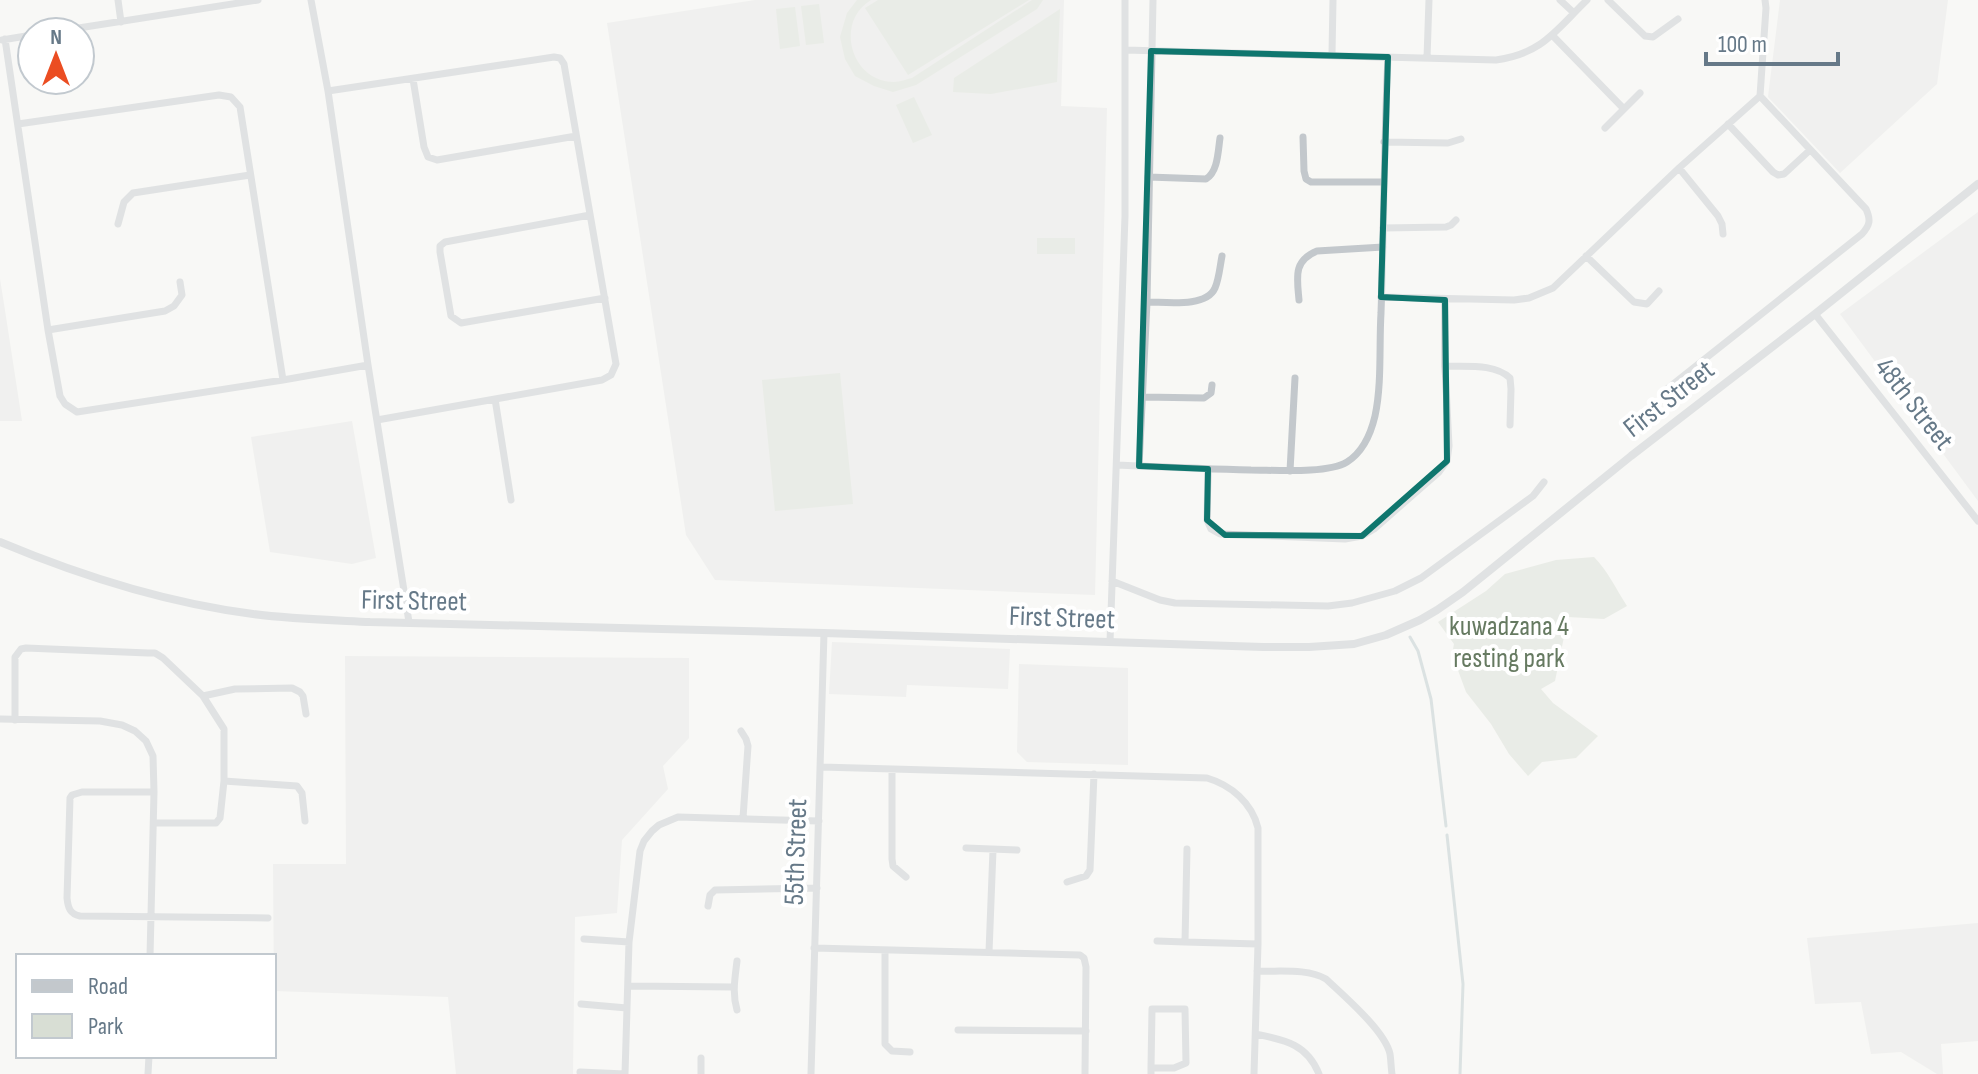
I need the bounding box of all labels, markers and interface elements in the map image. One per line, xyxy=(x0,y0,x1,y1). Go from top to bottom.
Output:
north arrow xyxy=(16,16,96,96)
scale bar xyxy=(1706,16,1838,66)
text: N xyxy=(50,24,62,51)
text: 100 m xyxy=(1718,30,1767,59)
street label: 48th Street xyxy=(1868,351,1960,457)
street label: First Street xyxy=(1617,353,1721,445)
street label: First Street xyxy=(361,584,467,618)
street label: First Street xyxy=(1008,600,1116,636)
park label: kuwadzana 4 resting park xyxy=(1449,610,1569,675)
street label: 55th Street xyxy=(778,798,814,906)
legend xyxy=(16,954,276,1058)
text: Road xyxy=(88,972,128,1001)
text: Park xyxy=(88,1012,123,1041)

